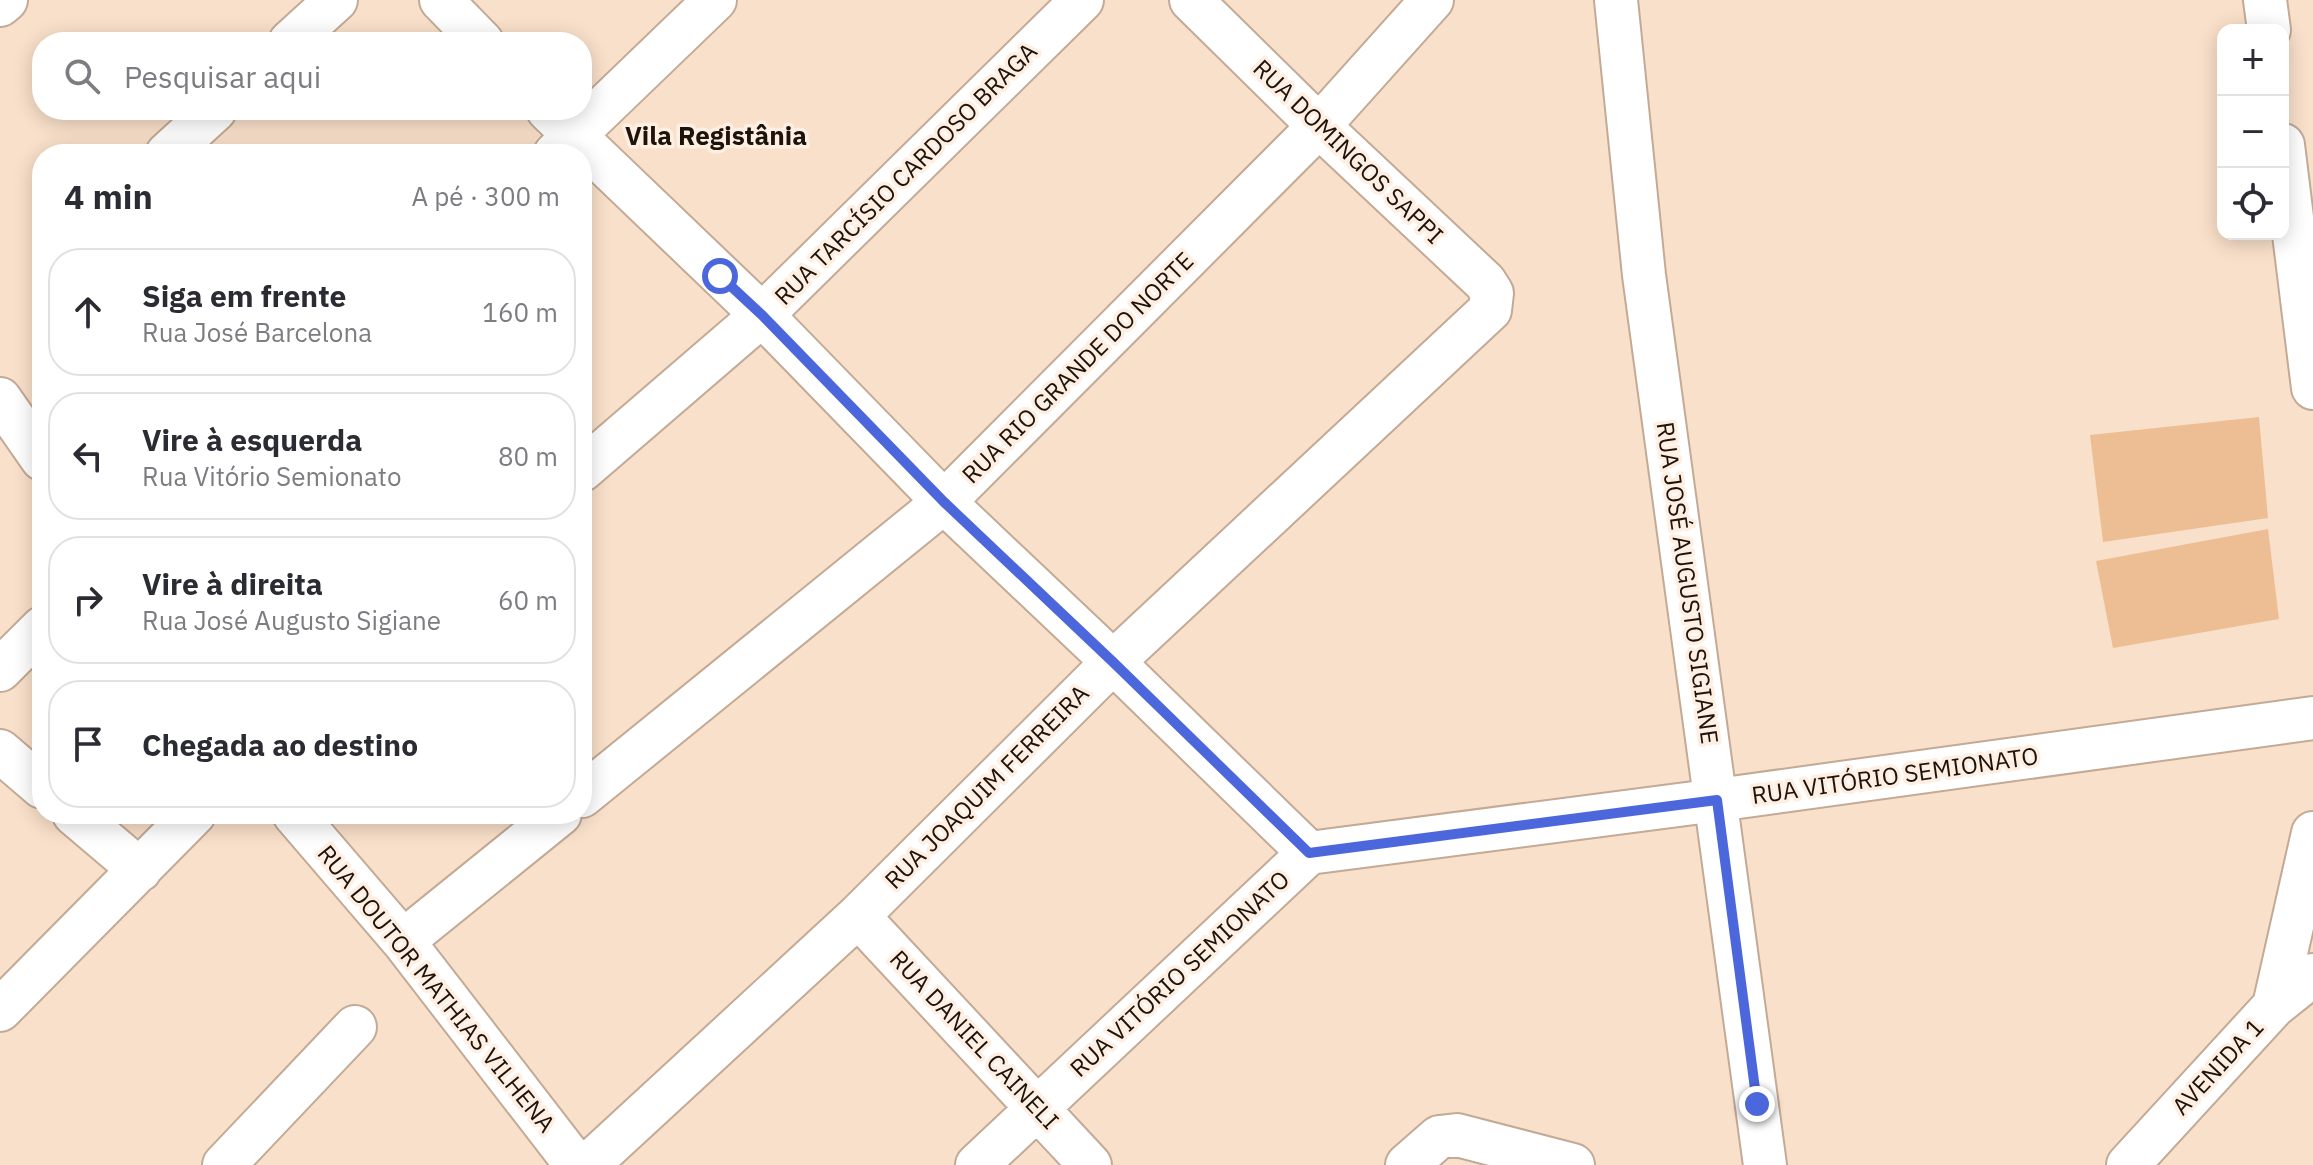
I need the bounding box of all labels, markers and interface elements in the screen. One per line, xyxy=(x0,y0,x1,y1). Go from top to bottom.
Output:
map controls xyxy=(2217,24,2289,240)
button: + xyxy=(2217,24,2289,96)
search box xyxy=(32,32,592,120)
street label: RUA TARCÍSIO CARDOSO BRAGA xyxy=(767,35,1044,312)
street label: RUA DOMINGOS SAPPI xyxy=(1247,52,1451,251)
icon: search xyxy=(60,54,104,98)
text: Pesquisar aqui xyxy=(124,57,321,96)
button: − xyxy=(2217,96,2289,168)
district label: Vila Registânia xyxy=(625,118,807,152)
button: locate xyxy=(2217,168,2289,240)
text: 4 min xyxy=(64,174,153,218)
text: A pé · 300 m xyxy=(411,179,560,213)
street label: RUA RIO GRANDE DO NORTE xyxy=(955,245,1200,490)
route start xyxy=(702,258,738,294)
text: Siga em frente xyxy=(142,276,346,315)
icon: ahead xyxy=(66,290,110,334)
text: 160 m xyxy=(482,295,558,329)
text: Rua José Barcelona xyxy=(142,315,372,349)
text: Vire à esquerda xyxy=(142,420,362,459)
street label: RUA JOSÉ AUGUSTO SIGIANE xyxy=(1650,420,1726,746)
icon: left xyxy=(66,434,110,478)
text: 80 m xyxy=(498,439,558,473)
text: Rua Vitório Semionato xyxy=(142,459,401,493)
text: Vire à direita xyxy=(142,564,323,603)
icon: right xyxy=(66,578,110,622)
text: 60 m xyxy=(498,583,558,617)
text: Rua José Augusto Sigiane xyxy=(142,603,441,637)
street label: RUA JOAQUIM FERREIRA xyxy=(877,677,1095,895)
icon: arrive xyxy=(66,722,110,766)
text: Chegada ao destino xyxy=(142,725,418,764)
street label: RUA VITÓRIO SEMIONATO xyxy=(1750,739,2040,811)
street label: RUA DOUTOR MATHIAS VILHENA xyxy=(311,838,563,1139)
street label: RUA VITÓRIO SEMIONATO xyxy=(1063,863,1296,1084)
street label: RUA DANIEL CAINELI xyxy=(883,943,1066,1136)
street label: AVENIDA 1 xyxy=(2164,1011,2270,1121)
route end xyxy=(1739,1086,1775,1122)

